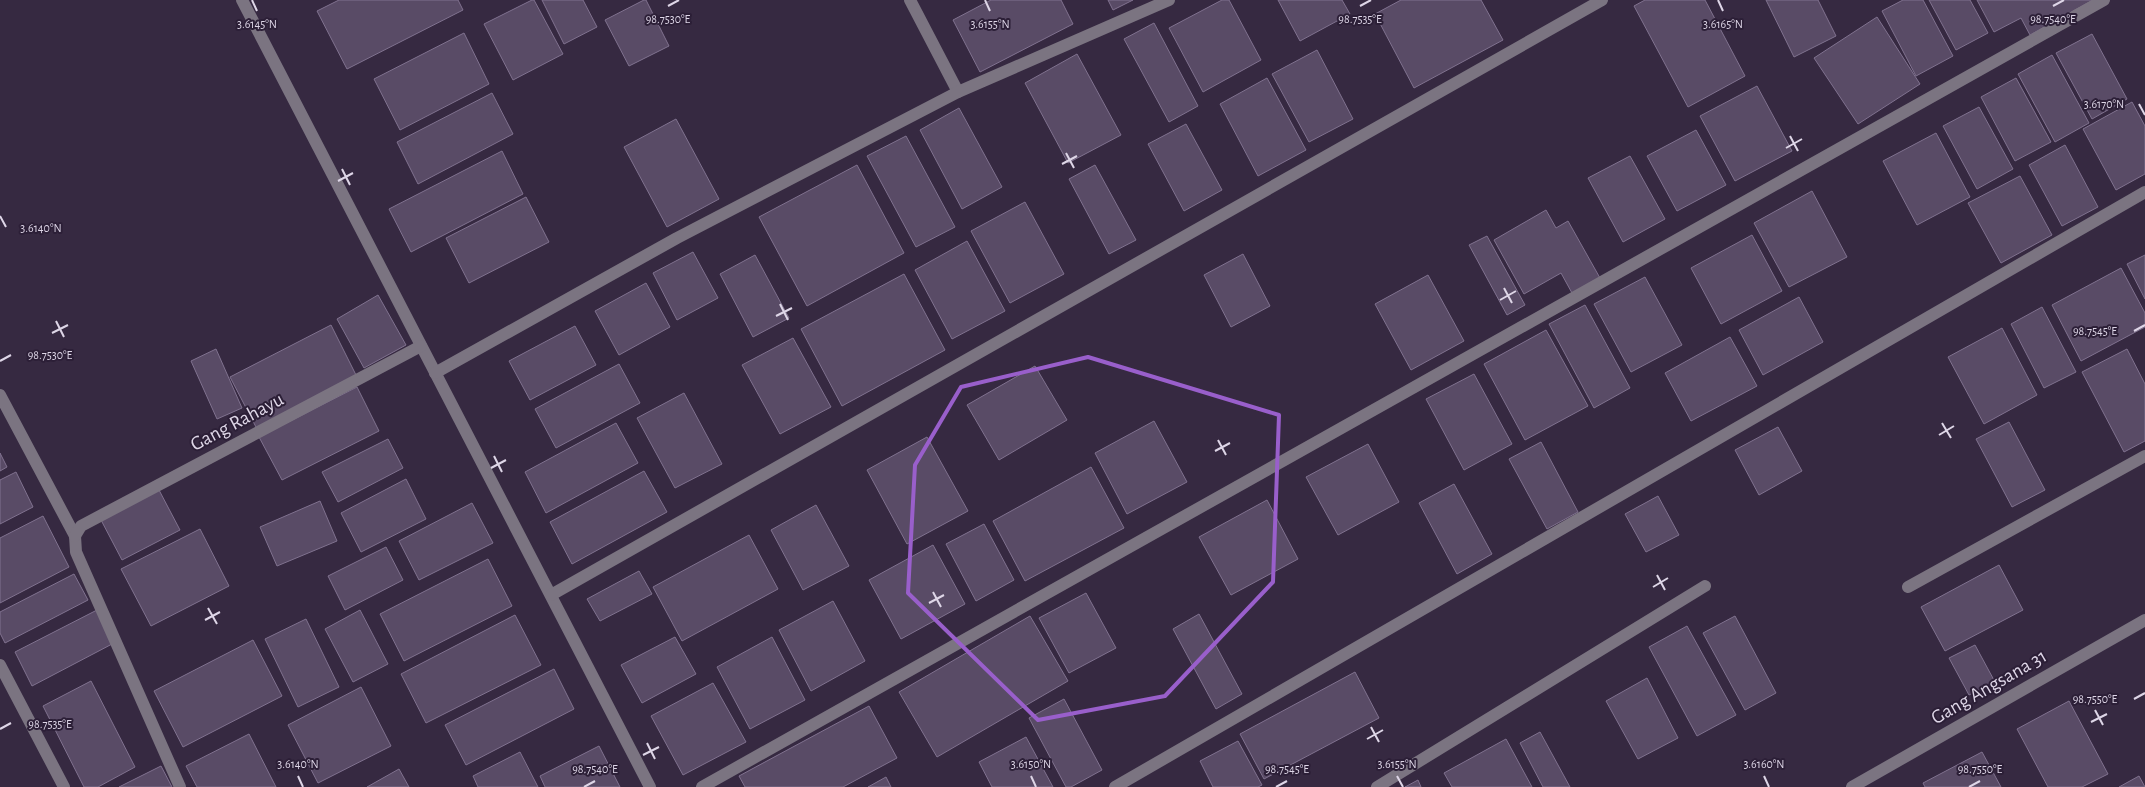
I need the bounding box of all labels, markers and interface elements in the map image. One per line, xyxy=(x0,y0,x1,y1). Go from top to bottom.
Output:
text: 98.7530°E xyxy=(646,13,691,25)
text: 98.7535°E xyxy=(1338,13,1382,25)
text: 98.7540°E xyxy=(2030,13,2076,25)
text: 3.6145°N xyxy=(237,18,277,30)
text: 3.6155°N xyxy=(970,18,1010,30)
text: 3.6165°N xyxy=(1703,18,1743,30)
text: 3.6170°N xyxy=(2084,98,2124,110)
text: 3.6140°N xyxy=(20,222,62,234)
text: 98.7545°E xyxy=(2073,325,2117,337)
text: 98.7530°E xyxy=(28,349,73,361)
street label: Gang Rahayu xyxy=(187,389,287,455)
street label: Gang Angsana 31 xyxy=(1928,646,2050,728)
text: 98.7550°E xyxy=(2073,693,2118,705)
text: 98.7535°E xyxy=(28,718,72,730)
text: 3.6140°N xyxy=(277,758,319,770)
text: 3.6150°N xyxy=(1011,758,1051,770)
text: 3.6155°N xyxy=(1377,758,1417,770)
text: 3.6160°N xyxy=(1743,758,1785,770)
text: 98.7540°E xyxy=(572,763,618,775)
text: 98.7545°E xyxy=(1265,763,1309,775)
text: 98.7550°E xyxy=(1958,763,2003,775)

